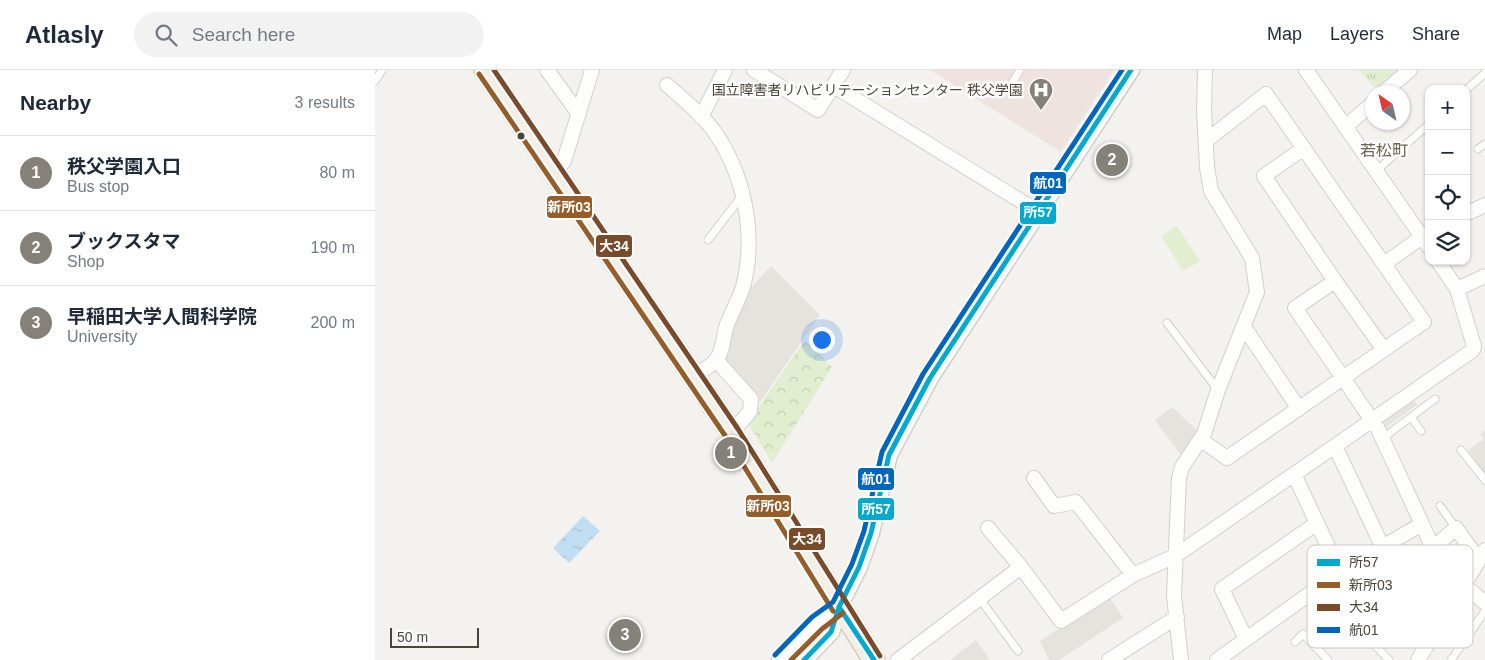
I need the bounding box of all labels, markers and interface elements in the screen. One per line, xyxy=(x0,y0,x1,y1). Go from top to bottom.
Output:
search box xyxy=(134,12,484,57)
text: Atlasly xyxy=(25,21,104,48)
icon: search xyxy=(152,21,180,49)
text: Search here xyxy=(192,24,295,45)
text: Map xyxy=(1267,24,1302,44)
text: Layers xyxy=(1330,24,1384,44)
text: Share xyxy=(1412,24,1460,44)
hospital icon: 国立障害者リハビリテーションセンター 秩父学園 xyxy=(1028,77,1054,111)
place label: 国立障害者リハビリテーションセンター 秩父学園 xyxy=(711,82,1023,98)
north arrow xyxy=(1365,85,1410,130)
map controls xyxy=(1425,85,1470,265)
button: + xyxy=(1425,85,1470,130)
text: Nearby xyxy=(20,91,91,114)
text: 3 results xyxy=(295,94,355,111)
button: − xyxy=(1425,130,1470,175)
unlabelled marker xyxy=(516,131,526,141)
pin: 2 xyxy=(1096,141,1128,179)
district label: 若松町 xyxy=(1360,142,1408,159)
text: 秩父学園入口 xyxy=(67,156,181,177)
text: 1 xyxy=(32,164,40,181)
text: 80 m xyxy=(319,164,355,181)
line badge: 航01 xyxy=(1029,171,1067,195)
text: 航01 xyxy=(1033,175,1063,191)
button: locate xyxy=(1425,175,1470,220)
text: Bus stop xyxy=(67,178,129,195)
line badge: 新所03 xyxy=(546,195,593,219)
text: 新所03 xyxy=(547,199,591,215)
line badge: 所57 xyxy=(1019,201,1057,225)
text: 所57 xyxy=(1023,204,1053,220)
button: layers xyxy=(1425,220,1470,265)
text: ブックスタマ xyxy=(67,231,180,252)
line badge: 大34 xyxy=(595,234,633,258)
text: 大34 xyxy=(599,238,629,254)
text: 2 xyxy=(32,239,40,256)
text: 190 m xyxy=(311,239,355,256)
text: Shop xyxy=(67,253,104,270)
text: 早稲田大学人間科学院 xyxy=(67,306,257,327)
text: 3 xyxy=(32,314,40,331)
text: 200 m xyxy=(311,314,355,331)
your location xyxy=(809,327,835,353)
text: University xyxy=(67,328,137,345)
pin: 1 xyxy=(715,434,747,472)
line badge: 航01 xyxy=(857,467,895,491)
text: 航01 xyxy=(861,471,891,487)
line badge: 新所03 xyxy=(745,494,792,518)
line badge: 所57 xyxy=(857,497,895,521)
text: 新所03 xyxy=(746,498,790,514)
text: 所57 xyxy=(861,501,891,517)
line badge: 大34 xyxy=(788,527,826,551)
text: 大34 xyxy=(792,531,822,547)
legend xyxy=(1307,545,1473,648)
text: 所57 xyxy=(1349,554,1379,570)
text: 新所03 xyxy=(1349,577,1393,593)
text: 大34 xyxy=(1349,599,1379,615)
pin: 3 xyxy=(609,616,641,654)
text: 航01 xyxy=(1349,622,1379,638)
scale bar xyxy=(390,625,479,648)
text: 50 m xyxy=(397,629,428,645)

